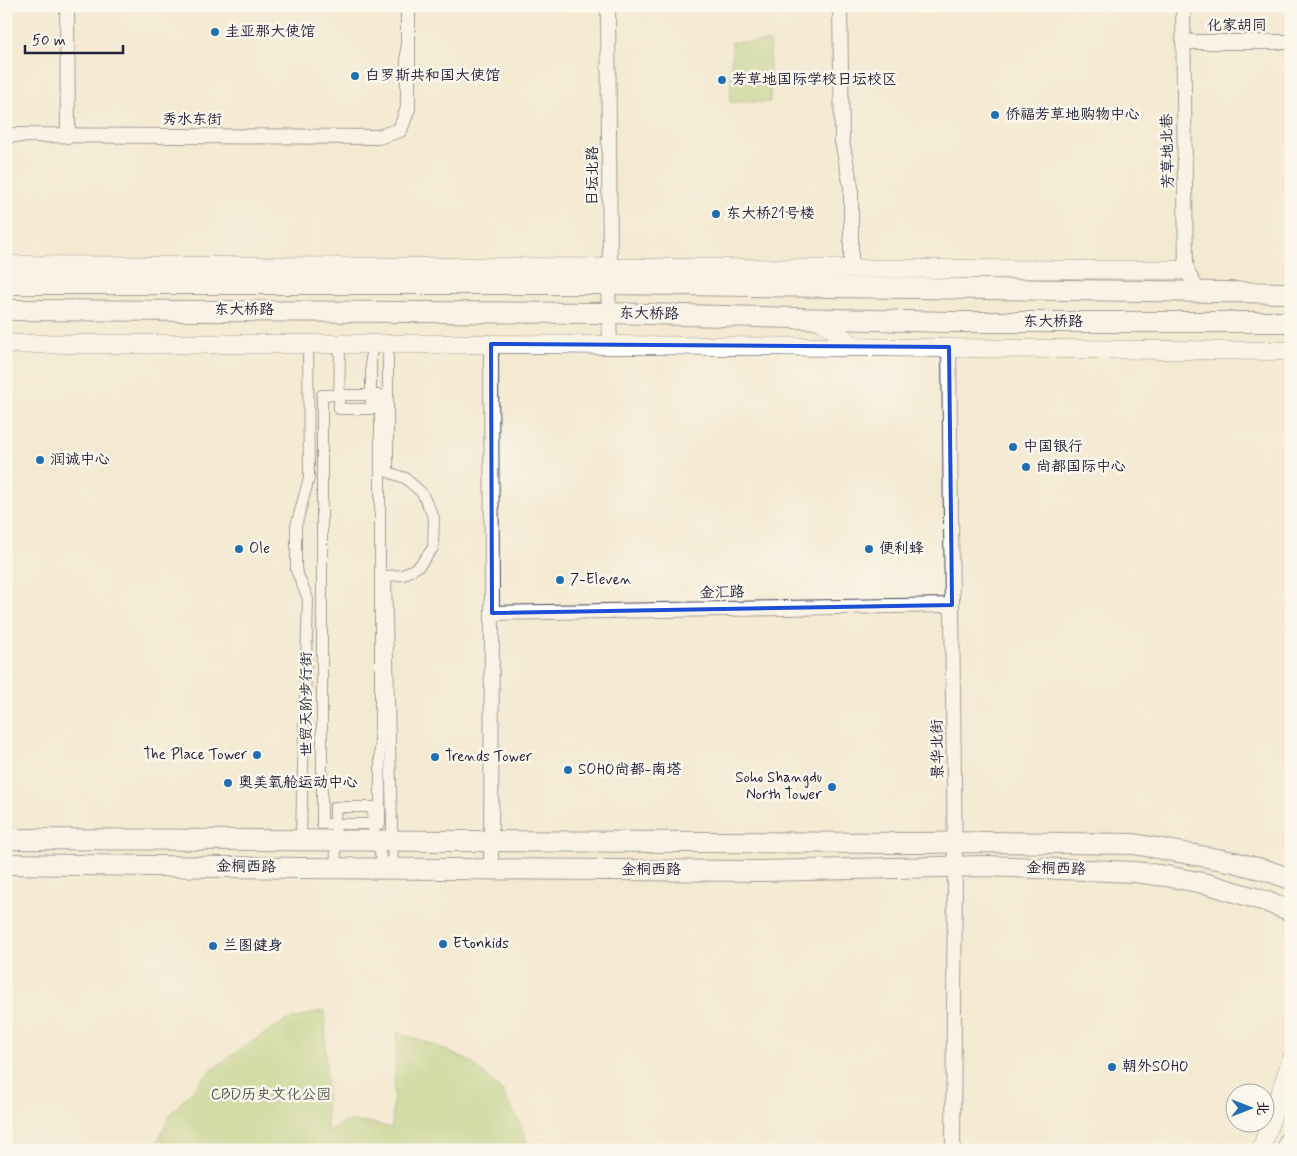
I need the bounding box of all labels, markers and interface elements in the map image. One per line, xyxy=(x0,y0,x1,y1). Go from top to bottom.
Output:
street label: 化家胡同 xyxy=(1207,16,1267,36)
scale bar xyxy=(25,22,122,54)
place label: 圭亚那大使馆 xyxy=(225,22,315,42)
marker: 圭亚那大使馆 xyxy=(209,26,221,38)
text: 50 m xyxy=(32,31,66,51)
place label: 白罗斯共和国大使馆 xyxy=(365,66,500,86)
marker: 白罗斯共和国大使馆 xyxy=(349,70,361,82)
place label: 芳草地国际学校日坛校区 xyxy=(732,70,897,90)
marker: 芳草地国际学校日坛校区 xyxy=(716,74,728,86)
place label: 侨福芳草地购物中心 xyxy=(1005,105,1140,125)
marker: 侨福芳草地购物中心 xyxy=(989,109,1001,121)
street label: 秀水东街 xyxy=(162,110,222,130)
street label: 芳草地北巷 xyxy=(1157,113,1179,189)
street label: 日坛北路 xyxy=(583,146,603,206)
place label: 东大桥21号楼 xyxy=(726,204,815,224)
marker: 东大桥21号楼 xyxy=(710,208,722,220)
street label: 东大桥路 xyxy=(214,300,274,320)
street label: 东大桥路 xyxy=(619,303,679,325)
street label: 东大桥路 xyxy=(1023,312,1083,332)
place label: 中国银行 xyxy=(1023,437,1083,457)
marker: 中国银行 xyxy=(1007,441,1019,453)
place label: 润诚中心 xyxy=(50,450,110,470)
marker: 润诚中心 xyxy=(34,454,46,466)
place label: 尚都国际中心 xyxy=(1036,457,1126,477)
marker: 尚都国际中心 xyxy=(1020,461,1032,473)
place label: Ole xyxy=(249,539,270,559)
place label: 便利蜂 xyxy=(879,539,924,559)
marker: Ole xyxy=(233,543,245,555)
marker: 便利蜂 xyxy=(863,543,875,555)
place label: 7-Eleven xyxy=(570,570,632,590)
marker: 7-Eleven xyxy=(554,574,566,586)
street label: 金汇路 xyxy=(699,583,745,603)
street label: 世贸天阶步行街 xyxy=(297,651,317,757)
street label: 景华北街 xyxy=(927,719,949,779)
place label: The Place Tower xyxy=(143,745,248,765)
place label: Trends Tower xyxy=(445,747,533,767)
marker: The Place Tower xyxy=(251,749,263,761)
marker: Trends Tower xyxy=(429,751,441,763)
place label: SOHO尚都-南塔 xyxy=(578,760,681,780)
marker: SOHO尚都-南塔 xyxy=(562,764,574,776)
place label: Soho Shangdu North Tower xyxy=(735,768,822,805)
place label: 奥美氧舱运动中心 xyxy=(238,773,358,793)
marker: 奥美氧舱运动中心 xyxy=(222,777,234,789)
marker: Soho Shangdu North Tower xyxy=(826,781,838,793)
street label: 金桐西路 xyxy=(216,856,276,878)
street label: 金桐西路 xyxy=(1026,858,1086,880)
street label: 金桐西路 xyxy=(621,860,681,880)
place label: Etonkids xyxy=(453,934,509,954)
place label: 兰图健身 xyxy=(223,936,283,956)
marker: Etonkids xyxy=(437,938,449,950)
marker: 兰图健身 xyxy=(207,940,219,952)
place label: 朝外SOHO xyxy=(1122,1057,1189,1077)
marker: 朝外SOHO xyxy=(1106,1061,1118,1073)
north arrow xyxy=(1224,1084,1274,1134)
park label: CBD历史文化公园 xyxy=(211,1085,331,1105)
text: 北 xyxy=(1253,1101,1271,1115)

